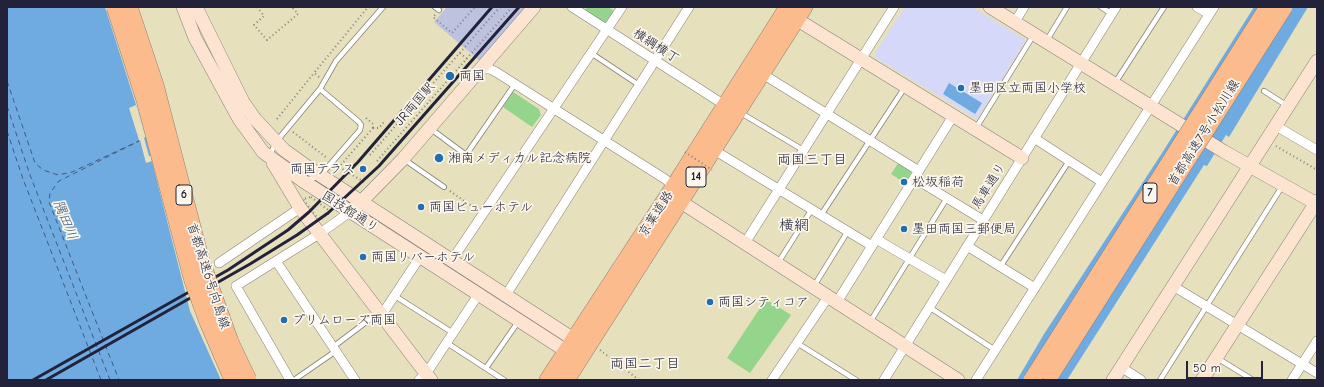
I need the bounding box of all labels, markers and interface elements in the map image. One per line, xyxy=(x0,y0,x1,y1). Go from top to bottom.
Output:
street label: 横綱横丁 xyxy=(630,25,682,67)
place label: 両国 xyxy=(459,68,485,84)
marker: 両国 xyxy=(444,70,456,82)
street label: 首都高速7号小松川線 xyxy=(1165,77,1243,189)
street label: JR両国駅 xyxy=(392,79,438,129)
place label: 墨田区立両国小学校 xyxy=(969,80,1086,96)
marker: 墨田区立両国小学校 xyxy=(956,83,966,93)
place label: 湘南メディカル記念病院 xyxy=(448,150,591,166)
marker: 湘南メディカル記念病院 xyxy=(433,152,445,164)
district label: 両国三丁目 xyxy=(777,152,847,168)
street label: 馬車通り xyxy=(969,160,1009,212)
place label: 両国テラス xyxy=(290,161,355,177)
marker: 両国テラス xyxy=(358,164,368,174)
road number: 14 xyxy=(686,167,706,187)
place label: 松坂稲荷 xyxy=(912,174,964,190)
marker: 松坂稲荷 xyxy=(899,177,909,187)
road number: 7 xyxy=(1143,183,1157,203)
road number: 6 xyxy=(176,185,192,205)
street label: 国技館通り xyxy=(318,188,382,236)
street label: 京葉道路 xyxy=(635,188,677,240)
water label: 隅田川 xyxy=(49,197,81,243)
place label: 両国ビューホテル xyxy=(429,199,533,215)
marker: 両国ビューホテル xyxy=(416,202,426,212)
district label: 横網 xyxy=(779,217,809,235)
street label: 首都高速6号向島線 xyxy=(183,221,233,331)
place label: 墨田両国三郵便局 xyxy=(912,221,1016,237)
marker: 墨田両国三郵便局 xyxy=(899,224,909,234)
place label: 両国リバーホテル xyxy=(371,249,475,265)
marker: 両国リバーホテル xyxy=(358,252,368,262)
place label: 両国シティコア xyxy=(718,294,809,310)
marker: 両国シティコア xyxy=(705,297,715,307)
place label: プリムローズ両国 xyxy=(292,312,396,328)
marker: プリムローズ両国 xyxy=(279,315,289,325)
scale bar xyxy=(1188,353,1265,379)
district label: 両国二丁目 xyxy=(610,356,680,372)
text: 50 m xyxy=(1193,361,1221,375)

